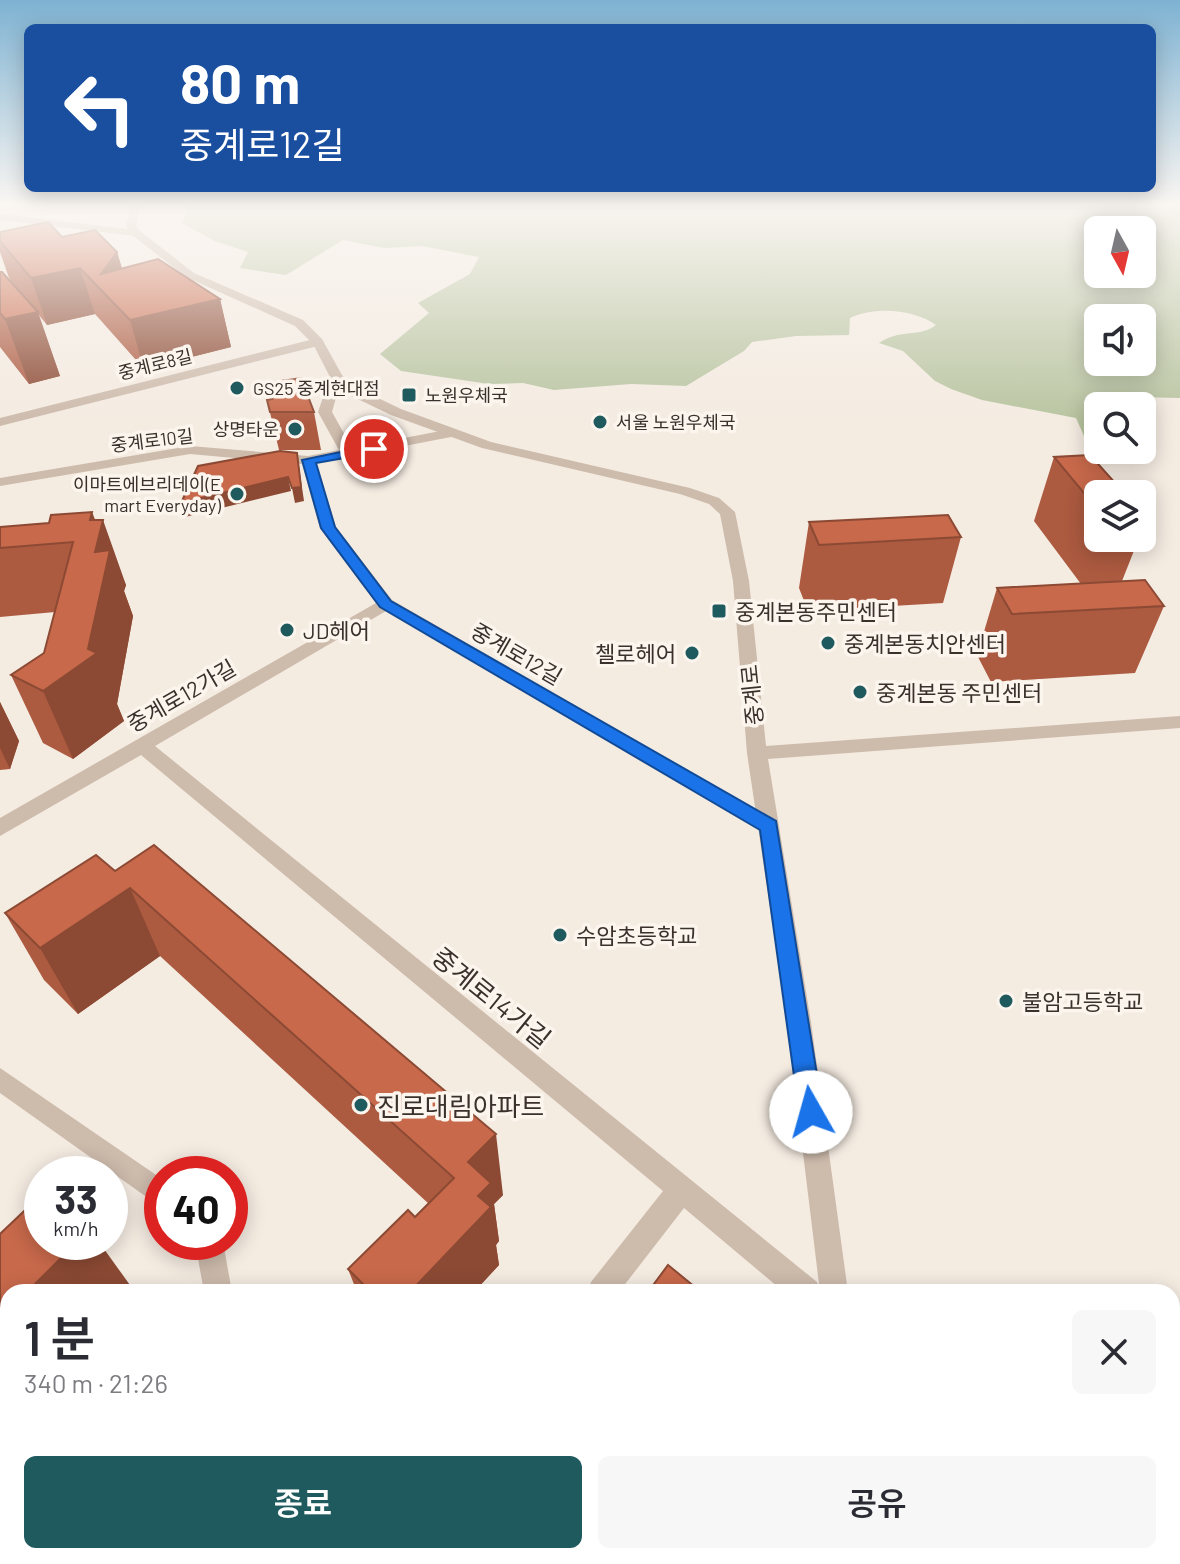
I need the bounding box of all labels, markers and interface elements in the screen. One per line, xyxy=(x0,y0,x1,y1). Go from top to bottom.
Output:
text: 80 m xyxy=(180,48,300,115)
icon: left xyxy=(48,56,152,160)
text: 중계로12길 xyxy=(180,122,344,165)
north arrow xyxy=(1084,216,1156,288)
map controls xyxy=(1084,216,1156,552)
button: sound xyxy=(1084,304,1156,376)
street label: 중계로8길 xyxy=(116,344,194,384)
place label: GS25 중계현대점 xyxy=(253,377,380,399)
marker: GS25 중계현대점 xyxy=(228,379,246,397)
place label: 노원우체국 xyxy=(425,384,508,406)
marker: 노원우체국 xyxy=(400,386,418,404)
button: search xyxy=(1084,392,1156,464)
place label: 서울 노원우체국 xyxy=(616,411,736,433)
marker: 서울 노원우체국 xyxy=(591,413,609,431)
pin xyxy=(340,415,408,483)
place label: 상명타운 xyxy=(213,418,279,440)
marker: 상명타운 xyxy=(286,420,304,438)
street label: 중계로10길 xyxy=(110,424,194,456)
icon: arrive xyxy=(352,427,396,471)
place label: 이마트에브리데이(E mart Everyday) xyxy=(73,473,221,516)
button: layers xyxy=(1084,480,1156,552)
marker: 이마트에브리데이(E mart Everyday) xyxy=(228,485,246,503)
place label: 중계본동주민센터 xyxy=(735,598,897,624)
marker: 중계본동주민센터 xyxy=(710,602,728,620)
place label: JD헤어 xyxy=(303,617,370,643)
street label: 중계로12길 xyxy=(467,617,567,689)
marker: JD헤어 xyxy=(278,621,296,639)
place label: 중계본동치안센터 xyxy=(844,630,1006,656)
marker: 중계본동치안센터 xyxy=(819,634,837,652)
place label: 첼로헤어 xyxy=(595,640,676,666)
marker: 첼로헤어 xyxy=(683,644,701,662)
street label: 중계로12가길 xyxy=(122,654,240,736)
street label: 중계로 xyxy=(735,663,767,727)
place label: 중계본동 주민센터 xyxy=(876,679,1042,705)
marker: 중계본동 주민센터 xyxy=(851,683,869,701)
place label: 수암초등학교 xyxy=(576,922,697,948)
marker: 수암초등학교 xyxy=(551,926,569,944)
street label: 중계로14가길 xyxy=(427,940,557,1054)
place label: 불암고등학교 xyxy=(1022,988,1143,1014)
marker: 불암고등학교 xyxy=(997,992,1015,1010)
position arrow xyxy=(769,1070,853,1154)
place label: 진로대림아파트 xyxy=(377,1090,544,1121)
marker: 진로대림아파트 xyxy=(352,1096,370,1114)
speed limit sign: 40 xyxy=(144,1156,248,1260)
text: 33 xyxy=(54,1174,98,1222)
text: km/h xyxy=(53,1216,99,1240)
text: 1 분 xyxy=(24,1308,95,1366)
button: close xyxy=(1072,1310,1156,1394)
text: 340 m · 21:26 xyxy=(24,1367,168,1398)
button: 종료 xyxy=(24,1456,582,1548)
button: 공유 xyxy=(598,1456,1156,1548)

